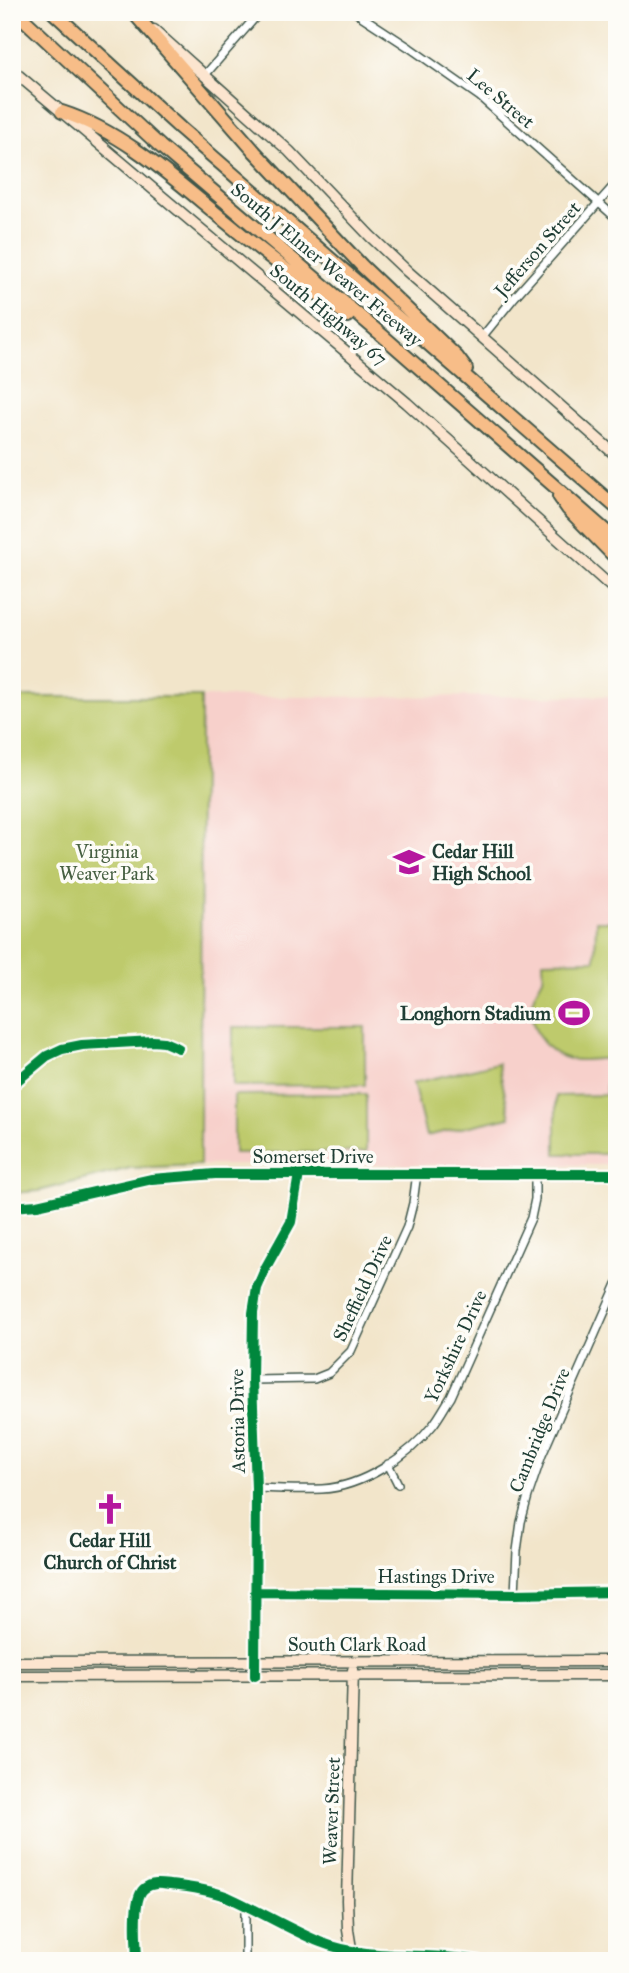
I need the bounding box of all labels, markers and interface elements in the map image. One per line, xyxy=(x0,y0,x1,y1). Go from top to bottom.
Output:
street label: Lee Street xyxy=(462,63,539,133)
street label: South J Elmer Weaver Freeway xyxy=(226,178,428,353)
street label: Jefferson Street xyxy=(488,196,586,304)
street label: South Highway 67 xyxy=(265,259,392,371)
park label: Virginia Weaver Park xyxy=(59,840,155,885)
place label: Cedar Hill High School xyxy=(432,840,532,886)
school or university icon: Cedar Hill High School xyxy=(392,845,426,879)
sports icon: Longhorn Stadium xyxy=(557,996,591,1030)
place label: Longhorn Stadium xyxy=(400,1002,551,1026)
street label: Somerset Drive xyxy=(252,1145,374,1168)
street label: Sheffield Drive xyxy=(328,1231,397,1345)
street label: Yorkshire Drive xyxy=(419,1286,492,1406)
street label: Cambridge Drive xyxy=(504,1364,576,1496)
street label: Astoria Drive xyxy=(225,1368,250,1474)
church icon: Cedar Hill Church of Christ xyxy=(93,1492,127,1526)
place label: Cedar Hill Church of Christ xyxy=(44,1529,177,1574)
street label: Hastings Drive xyxy=(377,1565,495,1589)
street label: South Clark Road xyxy=(288,1633,427,1656)
street label: Weaver Street xyxy=(318,1756,345,1866)

